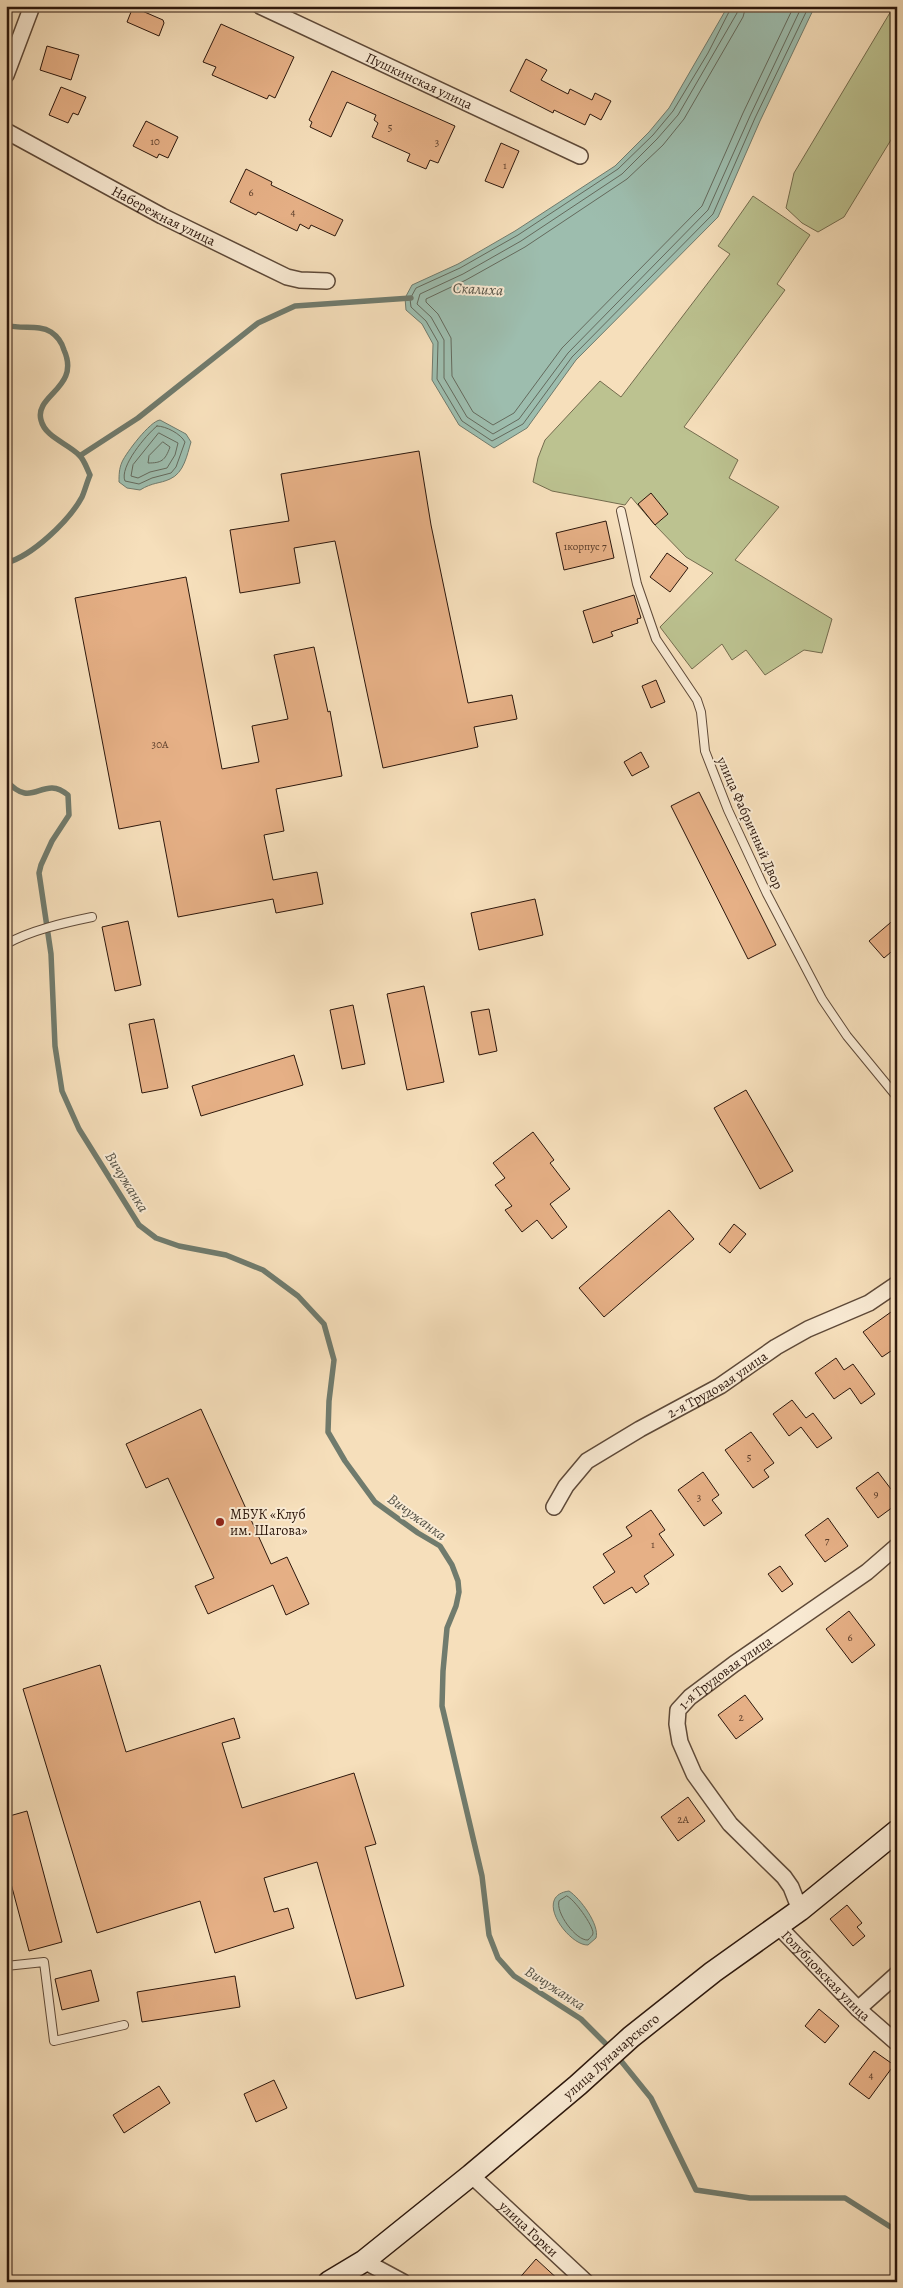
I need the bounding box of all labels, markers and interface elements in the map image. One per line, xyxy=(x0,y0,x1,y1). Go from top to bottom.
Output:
street label: Пушкинская улица xyxy=(363,48,476,114)
house number: 5 xyxy=(388,120,393,135)
house number: 10 xyxy=(150,134,160,149)
house number: 3 xyxy=(435,135,439,150)
house number: 1 xyxy=(503,158,507,173)
street label: Набережная улица xyxy=(108,181,219,250)
house number: 6 xyxy=(248,185,254,200)
house number: 4 xyxy=(291,205,296,220)
water label: Скалиха xyxy=(452,278,504,300)
house number: 1корпус 7 xyxy=(563,539,607,554)
house number: 30А xyxy=(152,737,169,752)
street label: улица Фабричный Двор xyxy=(712,753,788,892)
water label: Вичужанка xyxy=(100,1148,154,1216)
street label: 2-я Трудовая улица xyxy=(664,1346,772,1422)
house number: 5 xyxy=(747,1450,752,1465)
house number: 9 xyxy=(873,1486,879,1501)
water label: Вичужанка xyxy=(384,1489,450,1545)
house number: 3 xyxy=(697,1490,701,1505)
place label: МБУК «Клуб им. Шагова» xyxy=(230,1505,307,1540)
marker: МБУК «Клуб им. Шагова» xyxy=(214,1516,226,1528)
house number: 7 xyxy=(825,1533,830,1548)
house number: 1 xyxy=(651,1537,655,1552)
house number: 6 xyxy=(847,1630,853,1645)
street label: 1-я Трудовая улица xyxy=(674,1631,776,1713)
house number: 2 xyxy=(738,1710,744,1725)
house number: 2А xyxy=(677,1812,689,1827)
street label: Голубцовская улица xyxy=(777,1926,875,2026)
water label: Вичужанка xyxy=(521,1961,589,2015)
street label: улица Луначарского xyxy=(558,2009,663,2104)
house number: 4 xyxy=(869,2068,874,2083)
street label: улица Горки xyxy=(494,2196,563,2261)

